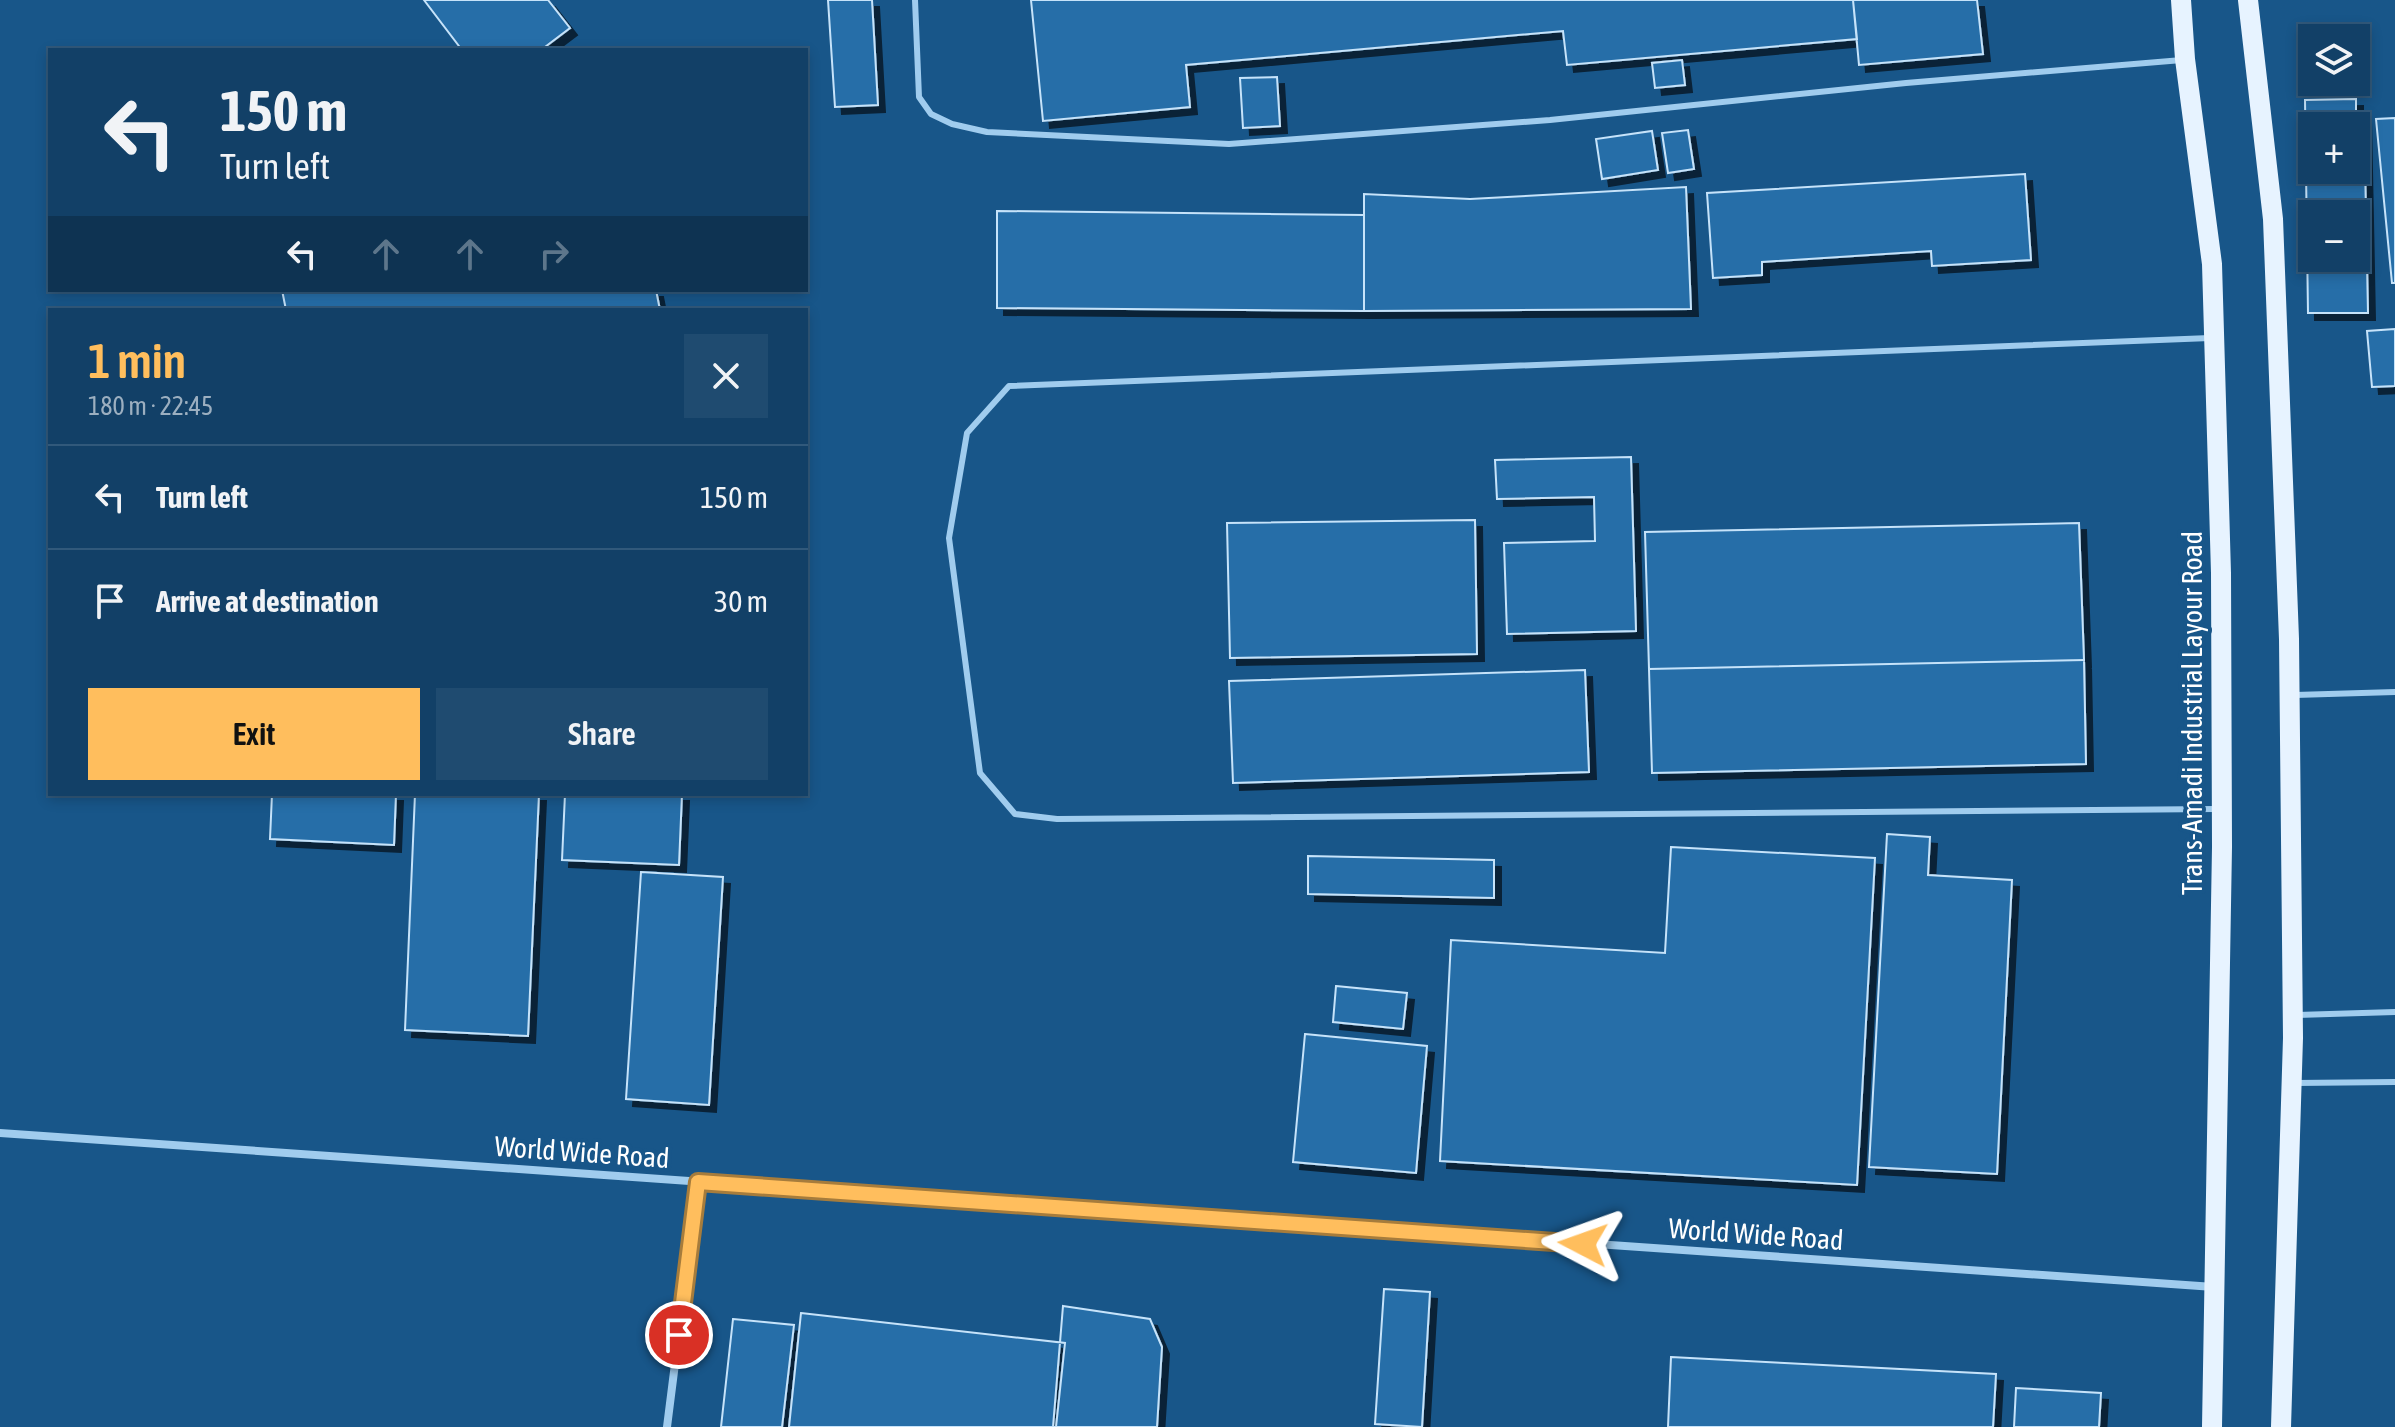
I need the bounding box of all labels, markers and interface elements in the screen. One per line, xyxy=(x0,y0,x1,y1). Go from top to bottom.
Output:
map controls xyxy=(2298,24,2370,272)
button: layers xyxy=(2298,24,2370,96)
text: 150 m xyxy=(220,79,347,143)
icon: left xyxy=(88,80,192,184)
button: + xyxy=(2298,112,2370,184)
text: Turn left xyxy=(220,145,330,187)
button: − xyxy=(2298,200,2370,272)
icon: left xyxy=(280,232,324,276)
icon: ahead xyxy=(364,232,408,276)
icon: ahead xyxy=(448,232,492,276)
icon: right xyxy=(532,232,576,276)
text: 1 min xyxy=(88,333,186,388)
button: close xyxy=(684,334,768,418)
text: 180 m · 22:45 xyxy=(88,391,213,421)
icon: left xyxy=(88,475,132,519)
text: Turn left xyxy=(156,480,248,514)
text: 150 m xyxy=(700,480,768,514)
street label: Trans-Amadi Industrial Layour Road xyxy=(2176,531,2208,895)
icon: arrive xyxy=(88,579,132,623)
text: Arrive at destination xyxy=(156,584,378,618)
text: 30 m xyxy=(714,584,768,618)
button: Exit xyxy=(88,688,420,780)
button: Share xyxy=(436,688,768,780)
street label: World Wide Road xyxy=(494,1130,670,1174)
position arrow xyxy=(1541,1202,1625,1286)
street label: World Wide Road xyxy=(1668,1212,1844,1256)
pin xyxy=(645,1301,713,1369)
icon: arrive xyxy=(657,1313,701,1357)

